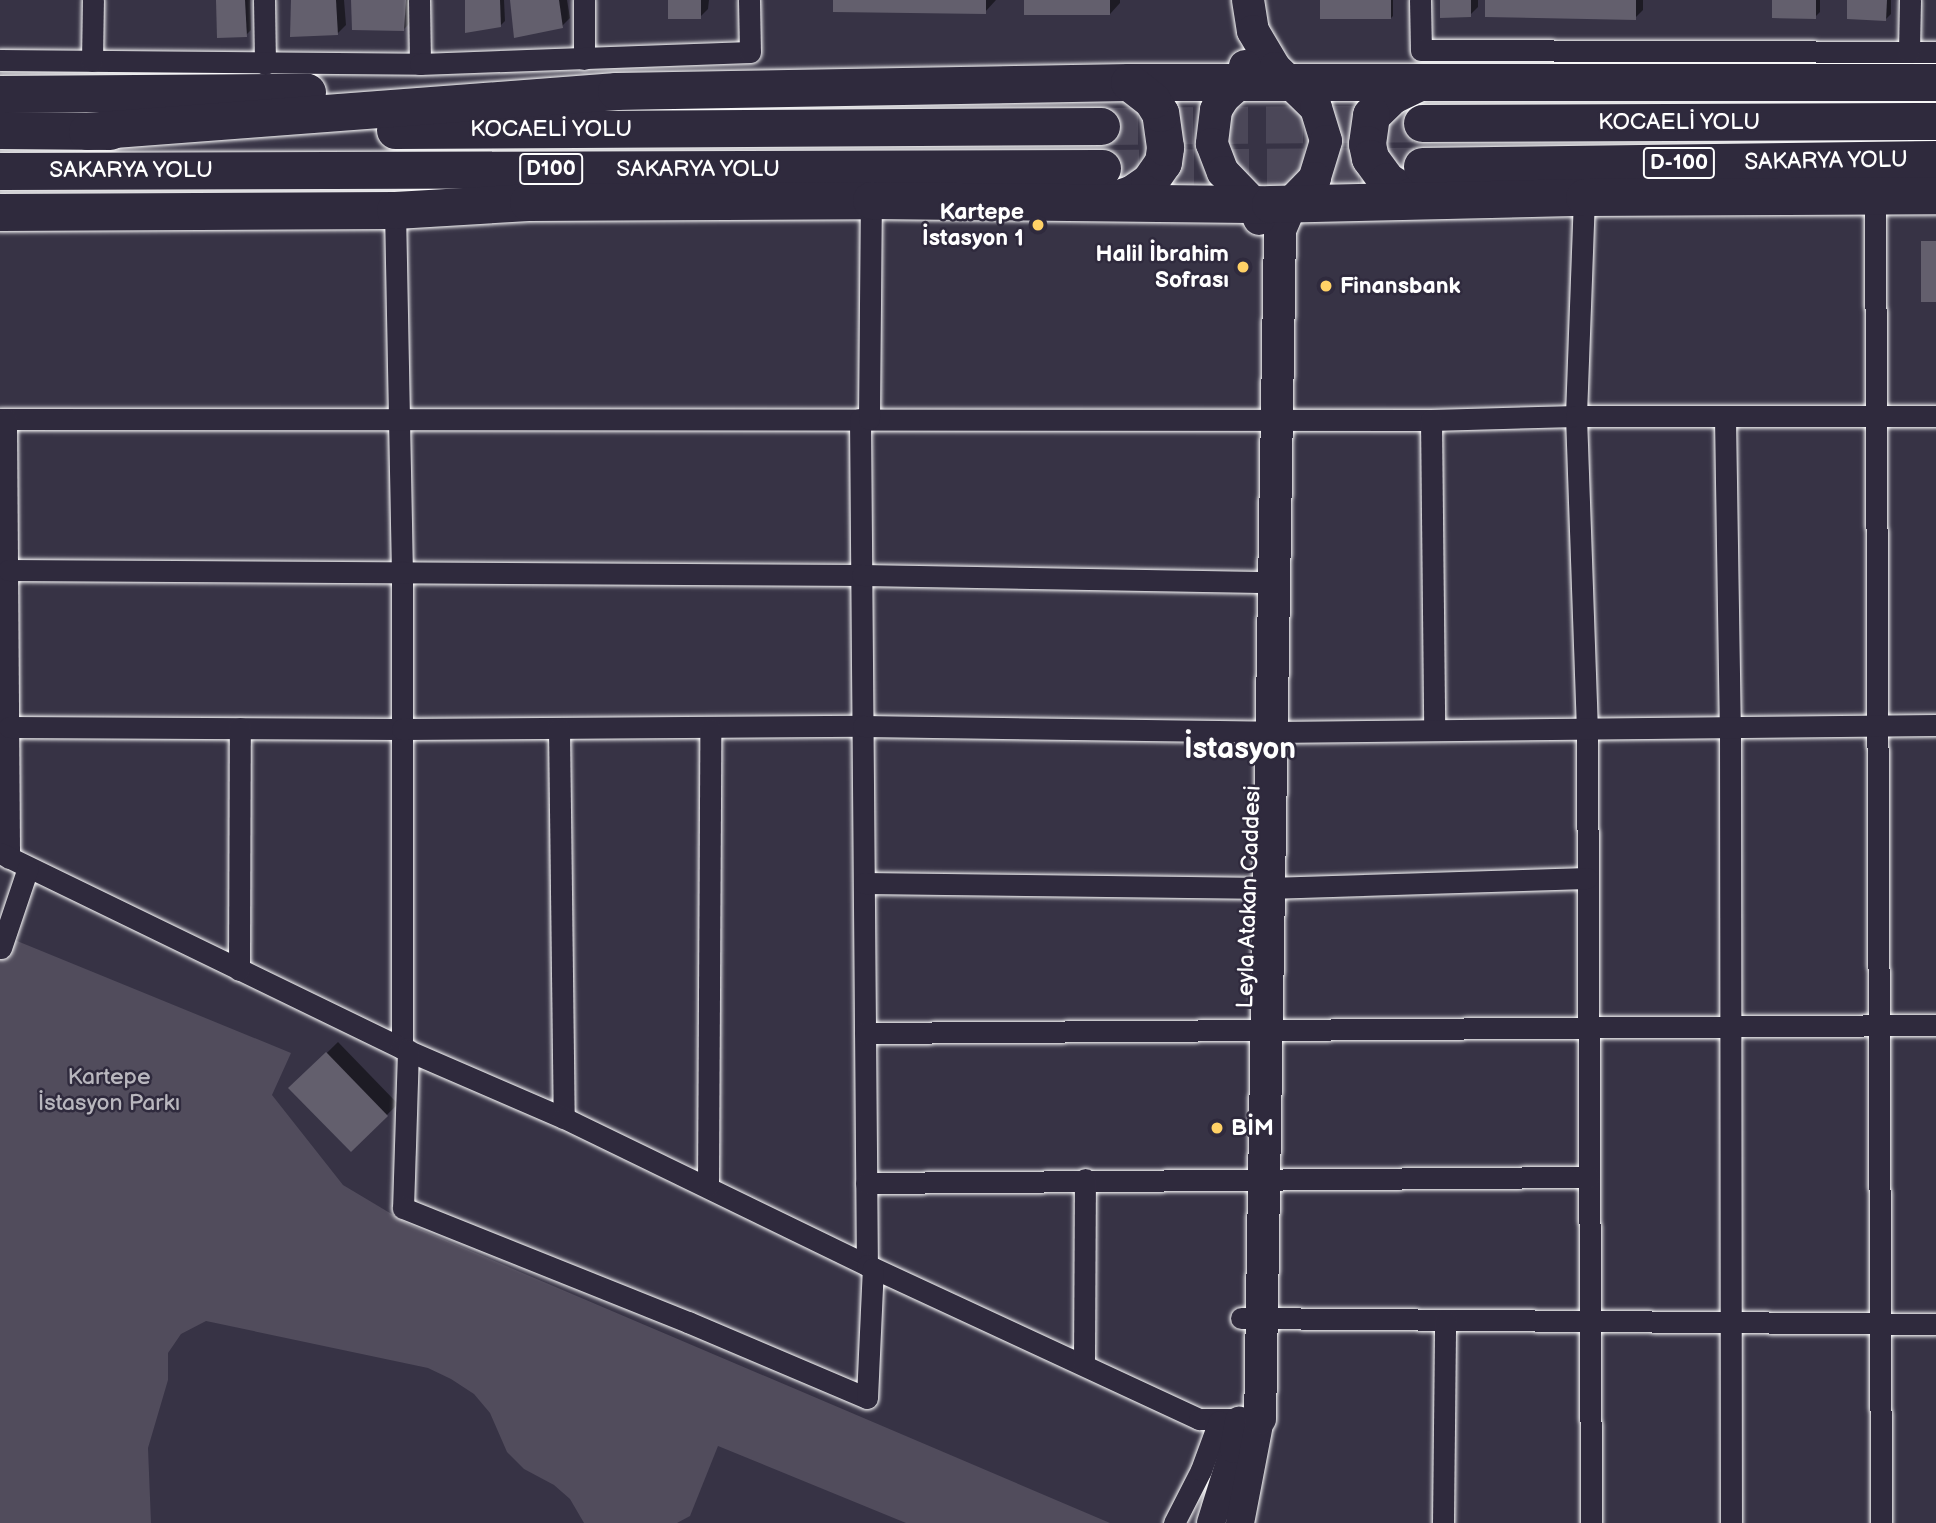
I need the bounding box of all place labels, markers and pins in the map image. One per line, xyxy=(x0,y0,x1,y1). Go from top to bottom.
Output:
place label: Kartepe İstasyon 1 xyxy=(922,198,1024,252)
marker: Kartepe İstasyon 1 xyxy=(1030,217,1046,233)
place label: Halil İbrahim Sofrası xyxy=(1096,240,1229,294)
marker: Halil İbrahim Sofrası xyxy=(1235,259,1251,275)
place label: Finansbank xyxy=(1340,272,1461,300)
marker: Finansbank xyxy=(1318,278,1334,294)
place label: BİM xyxy=(1231,1114,1274,1142)
marker: BİM xyxy=(1209,1120,1225,1136)

